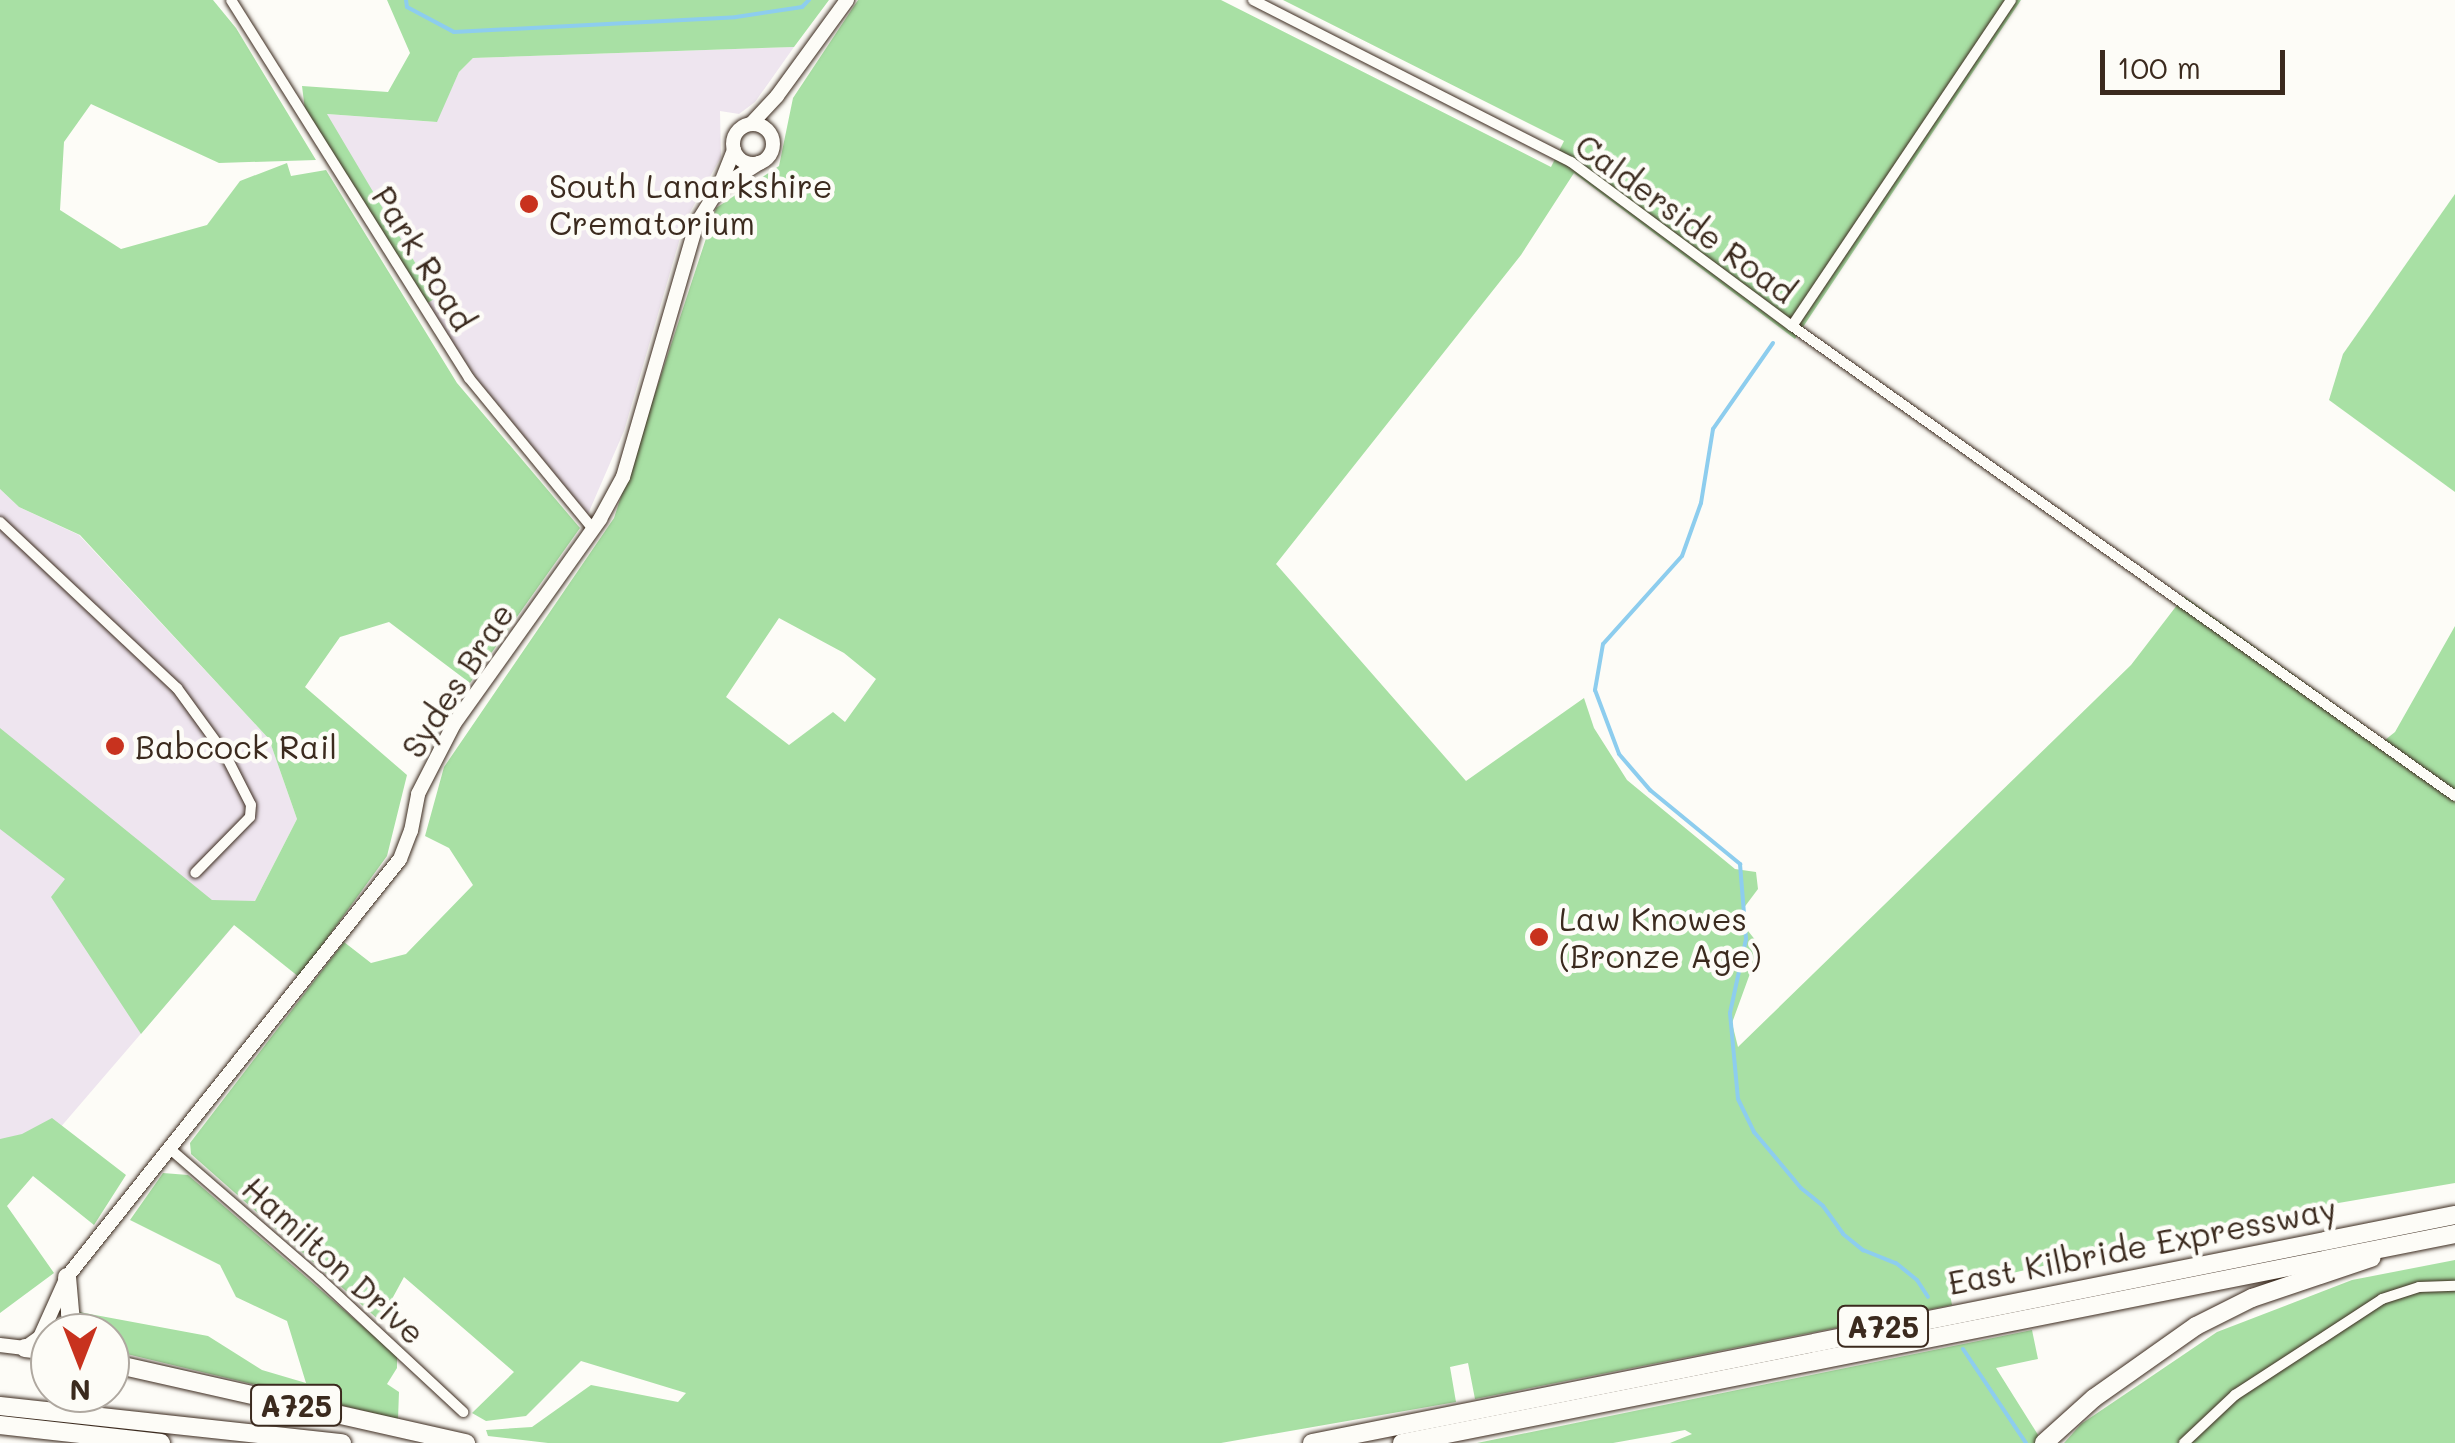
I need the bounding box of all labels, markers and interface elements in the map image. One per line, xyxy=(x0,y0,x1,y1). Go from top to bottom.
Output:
scale bar xyxy=(2105,30,2290,92)
text: 100 m xyxy=(2117,47,2201,87)
street label: Calderside Road xyxy=(1569,125,1803,311)
place label: South Lanarkshire Crematorium xyxy=(549,167,833,242)
street label: Park Road xyxy=(365,179,483,337)
marker: South Lanarkshire Crematorium xyxy=(518,193,540,215)
street label: Sydes Brae xyxy=(393,596,521,764)
place label: Babcock Rail xyxy=(135,727,337,765)
marker: Babcock Rail xyxy=(104,735,126,757)
place label: Law Knowes (Bronze Age) xyxy=(1559,900,1762,975)
marker: Law Knowes (Bronze Age) xyxy=(1528,926,1550,948)
street label: Hamilton Drive xyxy=(235,1168,433,1352)
street label: East Kilbride Expressway xyxy=(1945,1188,2339,1302)
road number: A725 xyxy=(1836,1301,1930,1351)
north arrow xyxy=(30,1313,130,1413)
text: N xyxy=(69,1373,91,1409)
road number: A725 xyxy=(248,1380,344,1430)

